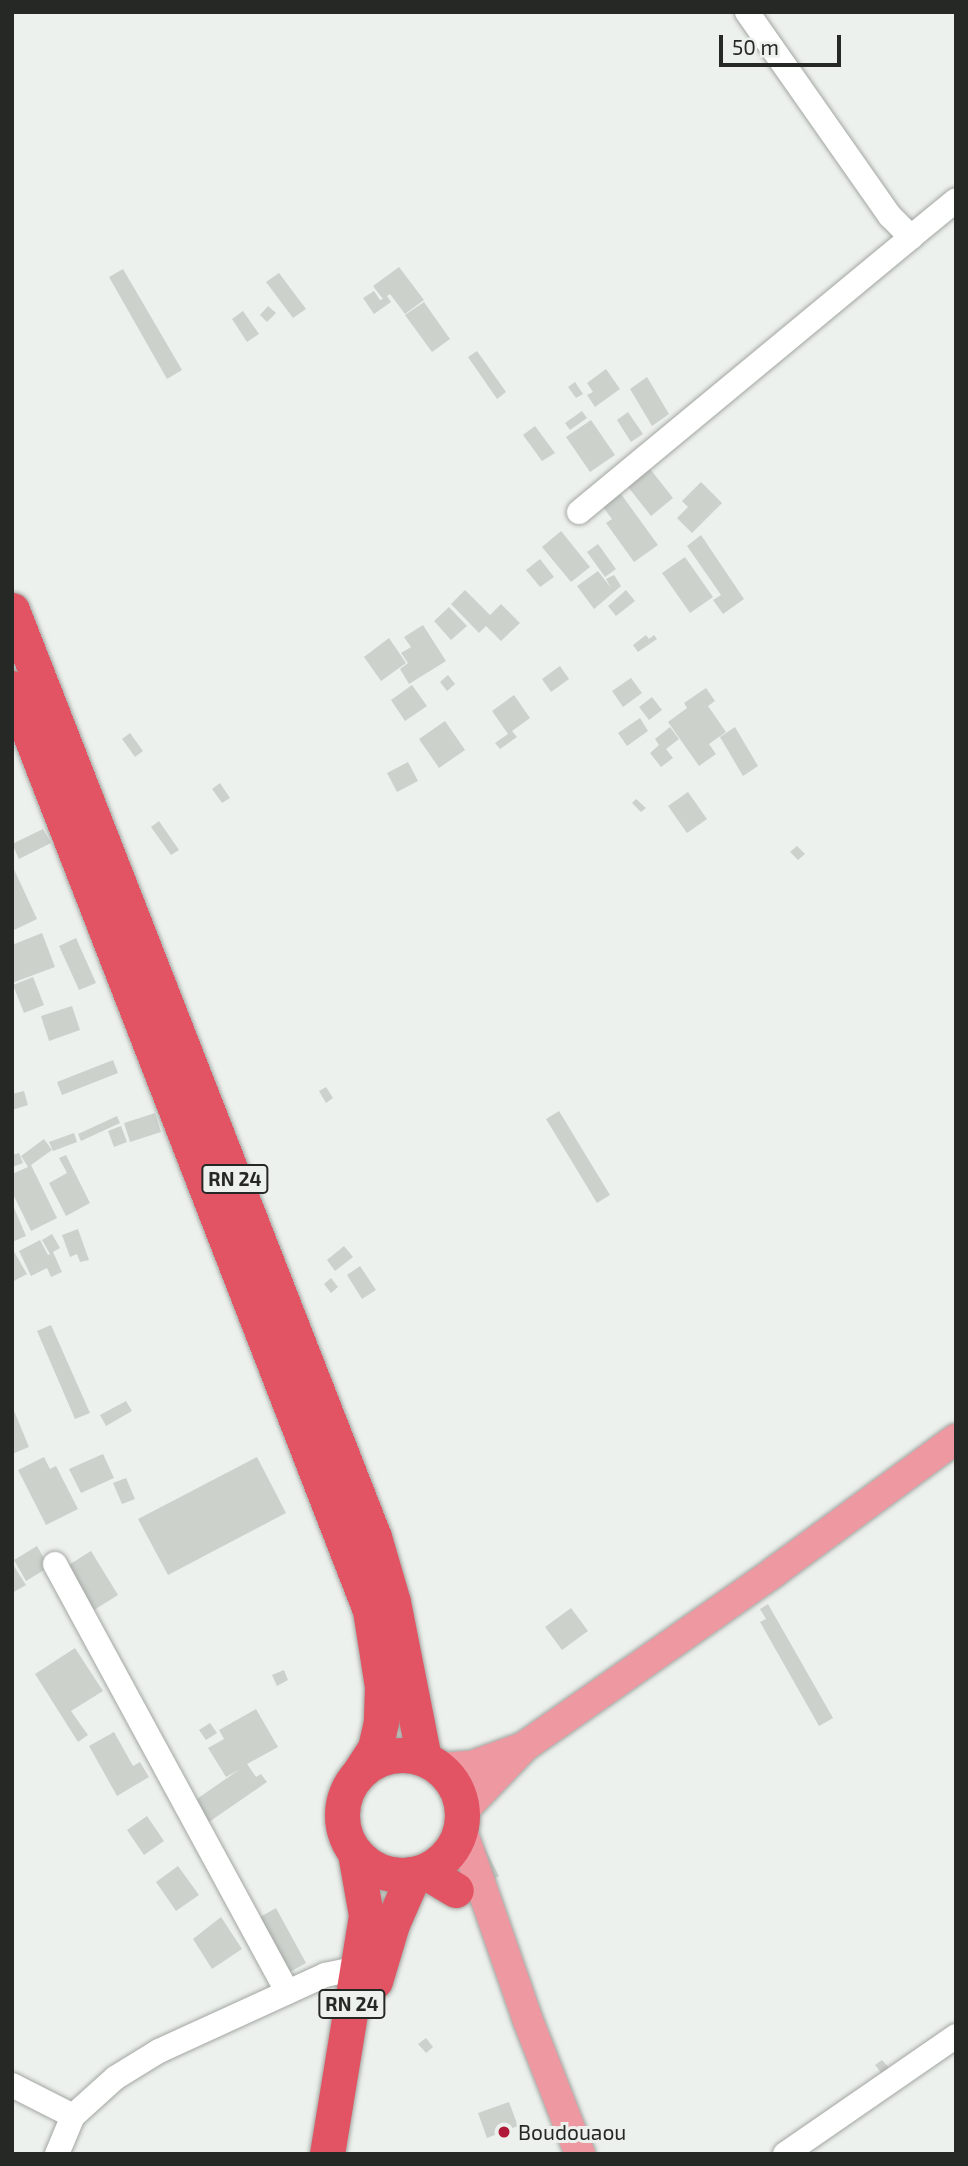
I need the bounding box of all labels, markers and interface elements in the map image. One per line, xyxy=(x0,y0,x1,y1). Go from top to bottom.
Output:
scale bar xyxy=(723,21,846,65)
text: 50 m xyxy=(732,34,779,59)
road number: RN 24 xyxy=(200,1163,270,1194)
road number: RN 24 xyxy=(317,1988,387,2020)
place label: Boudouaou xyxy=(518,2119,626,2145)
marker: Boudouaou xyxy=(496,2124,512,2140)

